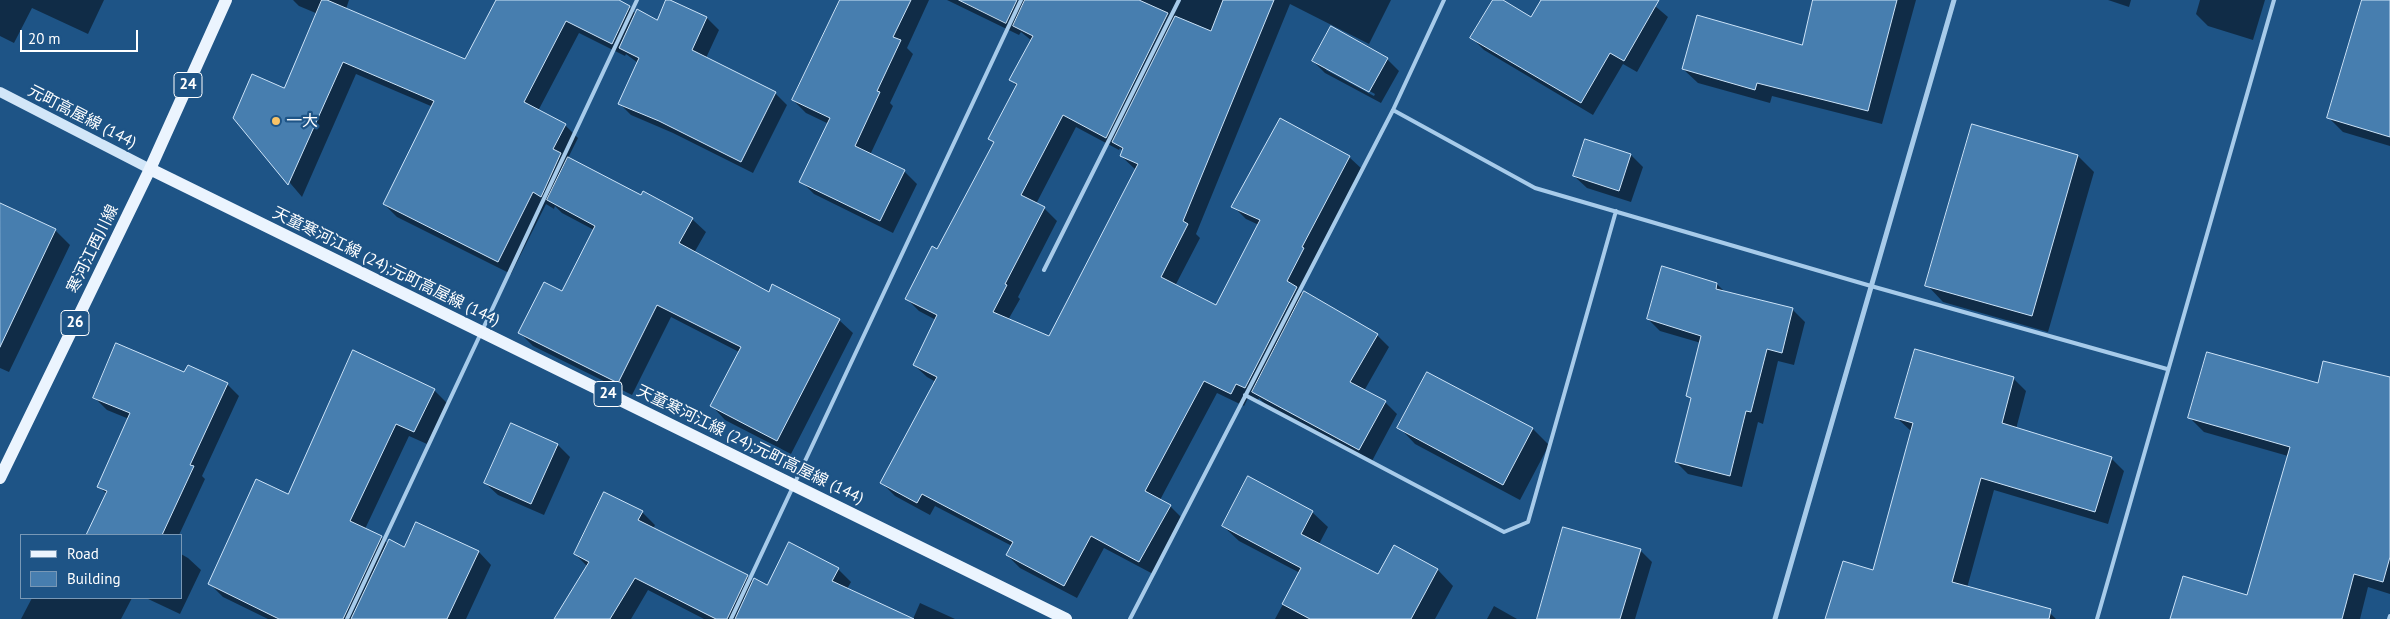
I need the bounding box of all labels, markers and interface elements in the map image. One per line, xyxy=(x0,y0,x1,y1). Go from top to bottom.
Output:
scale bar xyxy=(22,20,140,52)
text: 20 m xyxy=(28,29,61,48)
road number: 24 xyxy=(174,72,202,98)
street label: 元町高屋線 (144) xyxy=(24,81,140,153)
place label: 一大 xyxy=(286,111,318,131)
marker: 一大 xyxy=(270,115,282,127)
street label: 寒河江西川線 xyxy=(63,202,123,296)
street label: 天童寒河江線 (24);元町高屋線 (144) xyxy=(269,204,503,330)
road number: 26 xyxy=(61,310,89,336)
road number: 24 xyxy=(594,382,622,406)
street label: 天童寒河江線 (24);元町高屋線 (144) xyxy=(633,382,867,508)
legend xyxy=(20,534,182,599)
text: Road xyxy=(67,544,99,563)
text: Building xyxy=(67,569,121,588)

